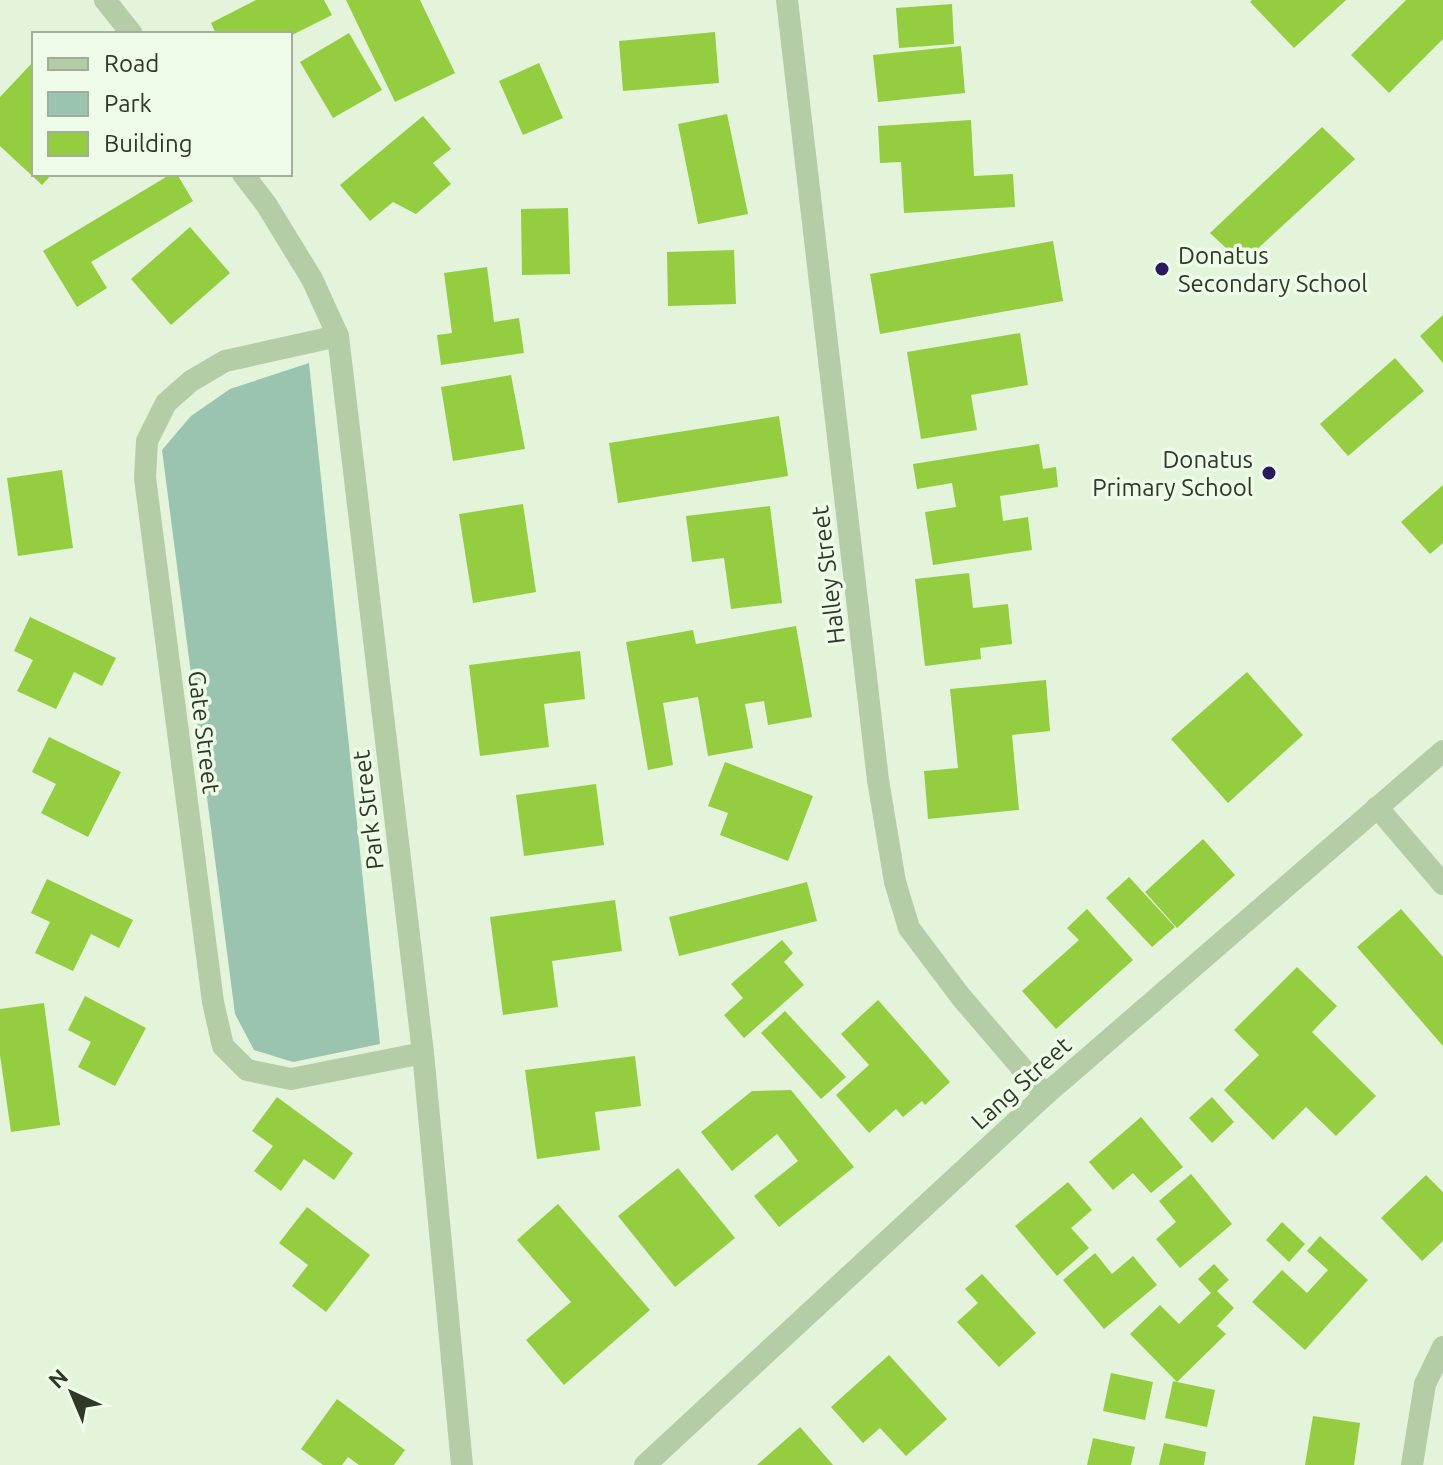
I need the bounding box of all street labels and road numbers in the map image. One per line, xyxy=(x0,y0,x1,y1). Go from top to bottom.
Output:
street label: Halley Street xyxy=(806,504,850,646)
street label: Gate Street xyxy=(183,669,225,795)
street label: Park Street xyxy=(347,748,389,871)
street label: Lang Street xyxy=(966,1031,1077,1135)

